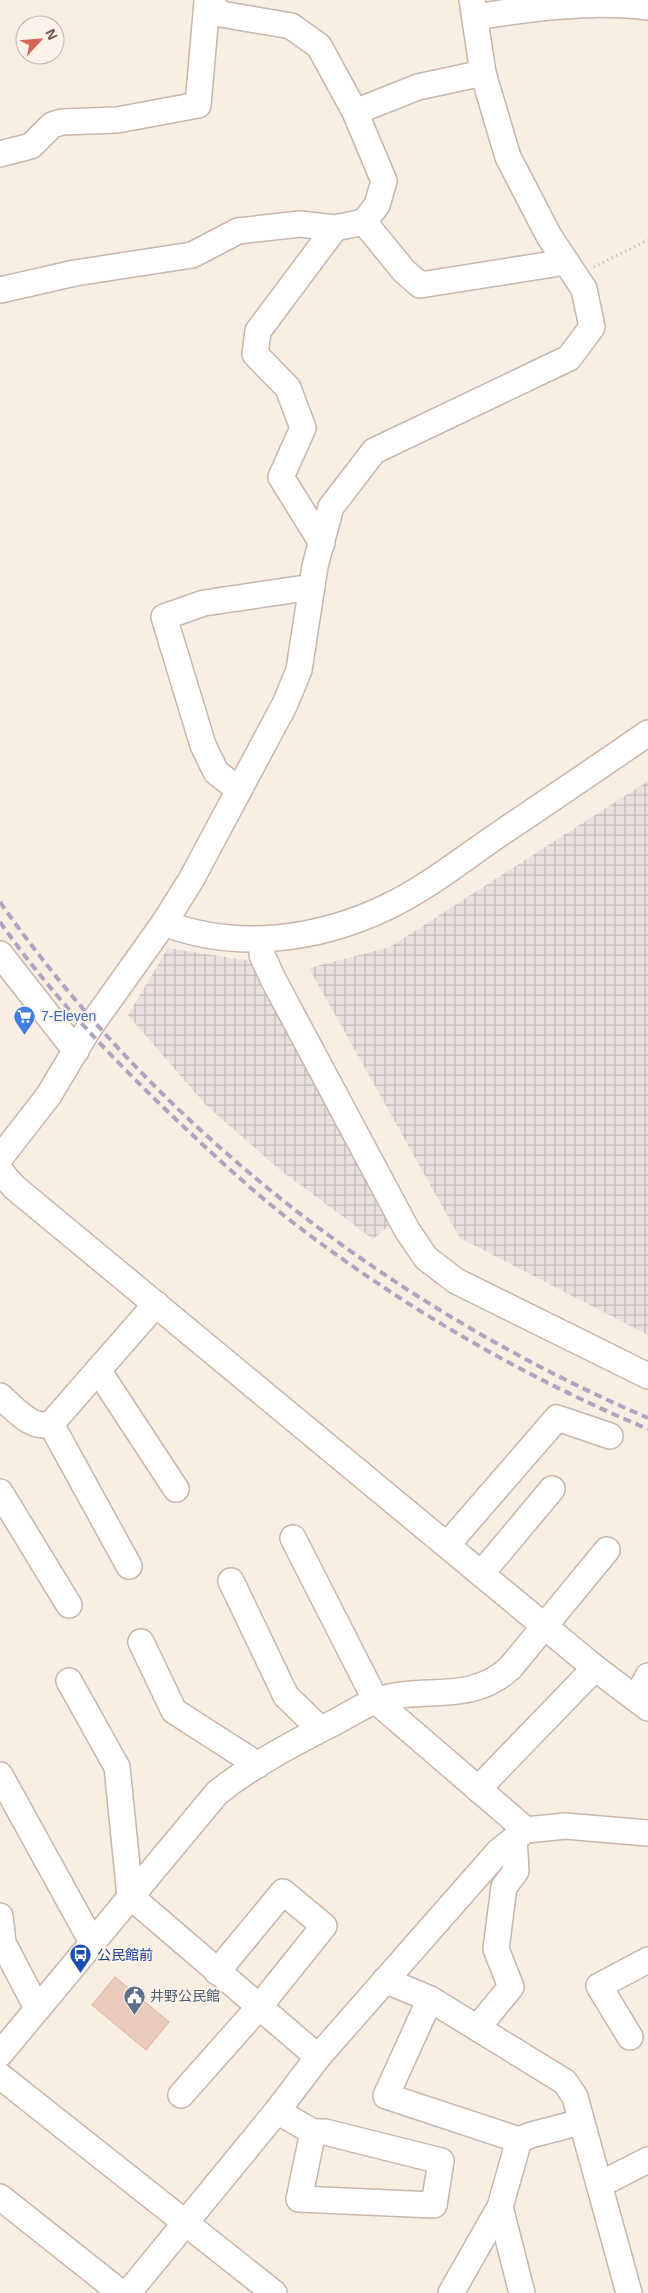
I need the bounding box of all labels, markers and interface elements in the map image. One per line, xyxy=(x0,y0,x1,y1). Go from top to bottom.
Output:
north arrow xyxy=(15,15,65,65)
text: N xyxy=(42,26,61,42)
supermarket icon: 7-Eleven xyxy=(13,1004,37,1035)
place label: 7-Eleven xyxy=(41,1008,96,1024)
bus stop icon: 公民館前 xyxy=(69,1943,93,1974)
place label: 公民館前 xyxy=(97,1947,153,1963)
public building icon: 井野公民館 xyxy=(122,1984,146,2015)
place label: 井野公民館 xyxy=(150,1988,220,2004)

